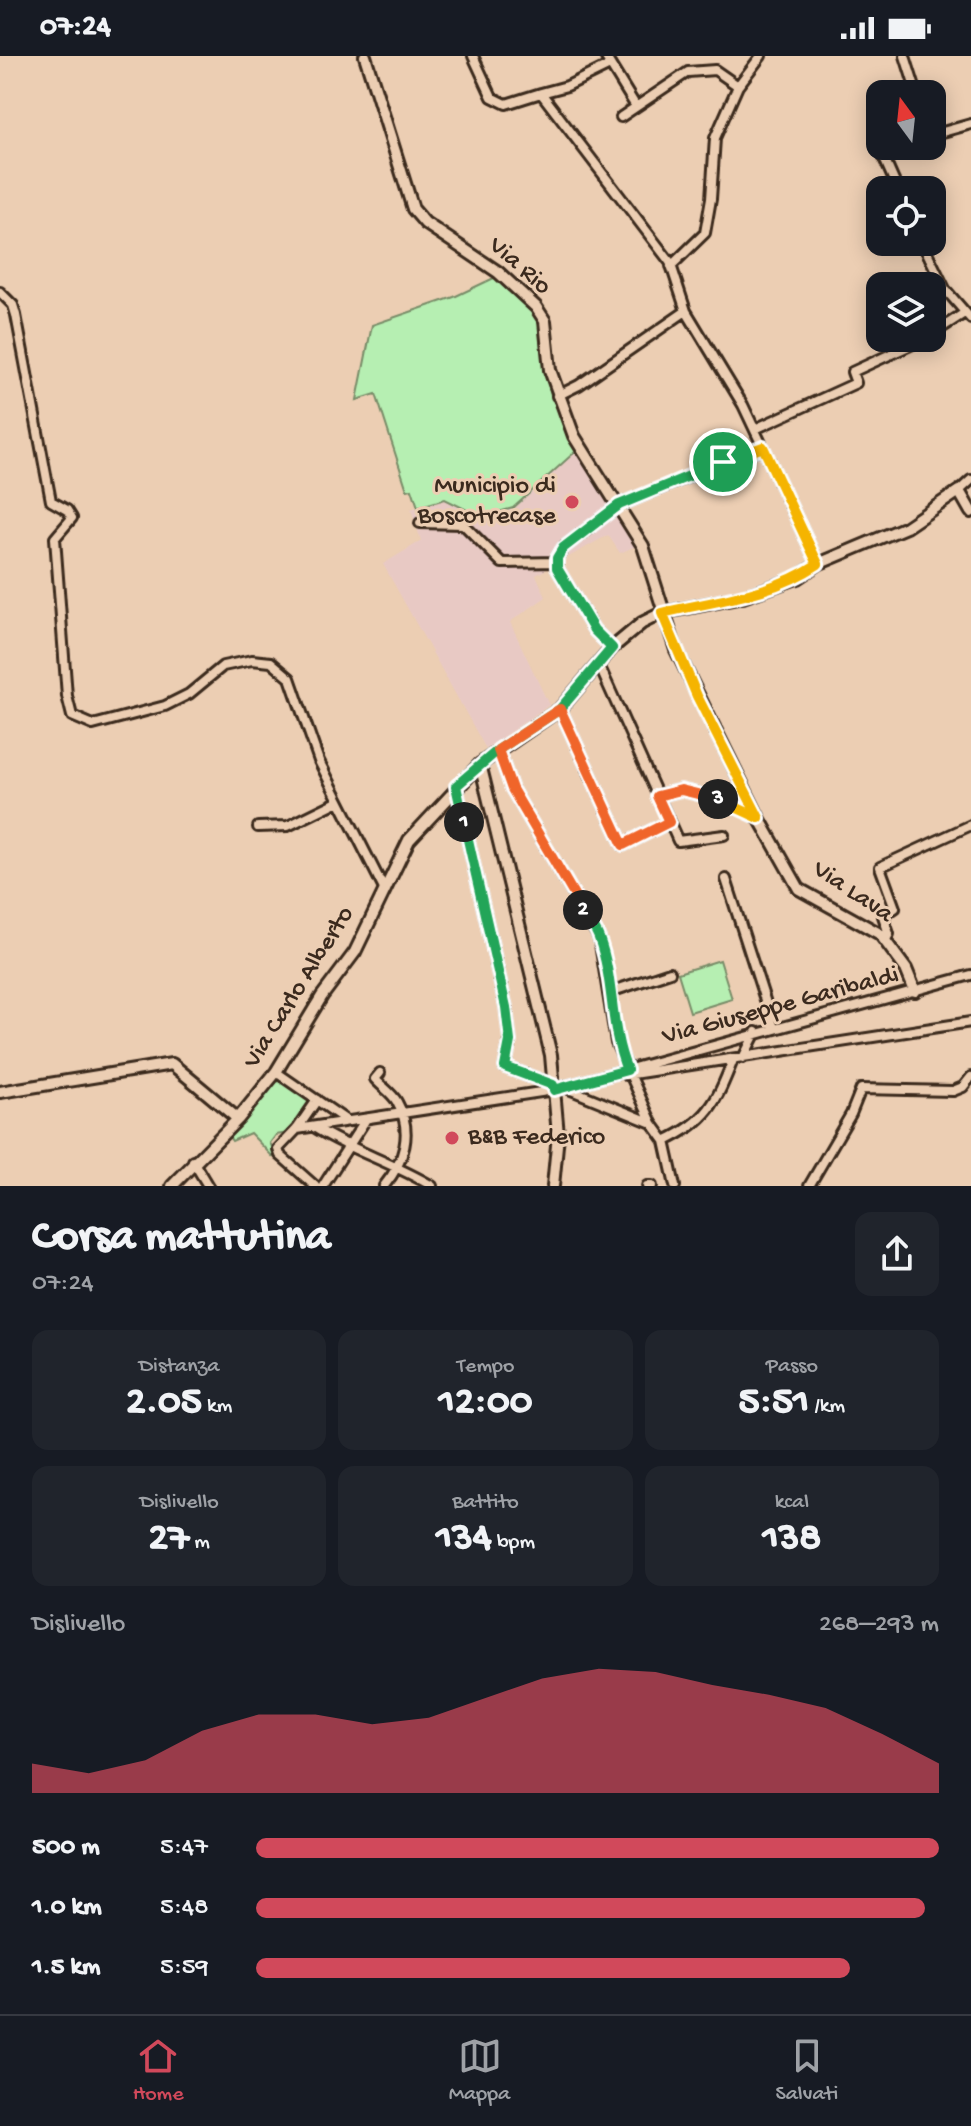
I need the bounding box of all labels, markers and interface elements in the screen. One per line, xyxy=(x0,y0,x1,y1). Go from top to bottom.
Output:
text: 07:24 xyxy=(40,11,111,46)
north arrow xyxy=(866,80,946,160)
map controls xyxy=(866,80,946,352)
button: locate xyxy=(866,176,946,256)
street label: Via Rio xyxy=(480,231,557,303)
button: layers xyxy=(866,272,946,352)
pin xyxy=(689,428,757,496)
icon: arrive xyxy=(701,440,745,484)
place label: Municipio di Boscotrecase xyxy=(417,472,557,533)
marker: Municipio di Boscotrecase xyxy=(563,493,581,511)
pin: 3 xyxy=(698,779,738,819)
text: 3 xyxy=(712,786,724,812)
pin: 1 xyxy=(444,802,484,842)
text: 1 xyxy=(460,809,468,835)
street label: Via Lava xyxy=(805,854,899,932)
pin: 2 xyxy=(563,890,603,930)
text: 2 xyxy=(578,897,588,923)
street label: Via Carlo Alberto xyxy=(237,901,362,1076)
street label: Via Giuseppe Garibaldi xyxy=(658,961,903,1054)
place label: B&B Federico xyxy=(467,1123,605,1154)
marker: B&B Federico xyxy=(443,1129,461,1147)
button: share xyxy=(855,1212,939,1296)
text: Corsa mattutina xyxy=(32,1213,330,1265)
text: 07:24 xyxy=(32,1269,94,1300)
text: Distanza xyxy=(139,1354,220,1380)
text: Tempo xyxy=(457,1354,514,1380)
text: Passo xyxy=(766,1354,818,1380)
text: 2.05 xyxy=(126,1380,202,1427)
text: 12:00 xyxy=(439,1380,532,1427)
text: 5:51 xyxy=(738,1380,809,1427)
text: km xyxy=(202,1394,232,1420)
text: /km xyxy=(809,1394,845,1420)
text: Dislivello xyxy=(140,1490,219,1516)
text: Battito xyxy=(452,1490,519,1516)
text: kcal xyxy=(775,1490,809,1516)
text: 27 xyxy=(149,1516,189,1563)
text: 134 xyxy=(436,1516,492,1563)
text: 138 xyxy=(762,1516,821,1563)
text: m xyxy=(189,1530,210,1556)
text: bpm xyxy=(492,1530,535,1556)
text: Dislivello xyxy=(32,1610,125,1641)
text: 268–293 m xyxy=(819,1610,939,1641)
text: 500 m xyxy=(32,1833,100,1864)
text: 5:47 xyxy=(160,1833,208,1864)
text: 1.0 km xyxy=(32,1893,102,1924)
text: 5:48 xyxy=(160,1893,208,1924)
text: 1.5 km xyxy=(32,1953,101,1984)
text: 5:59 xyxy=(160,1953,209,1984)
tab: Home xyxy=(133,2034,184,2108)
tab: Mappa xyxy=(449,2034,510,2108)
tab: Salvati xyxy=(775,2034,838,2108)

